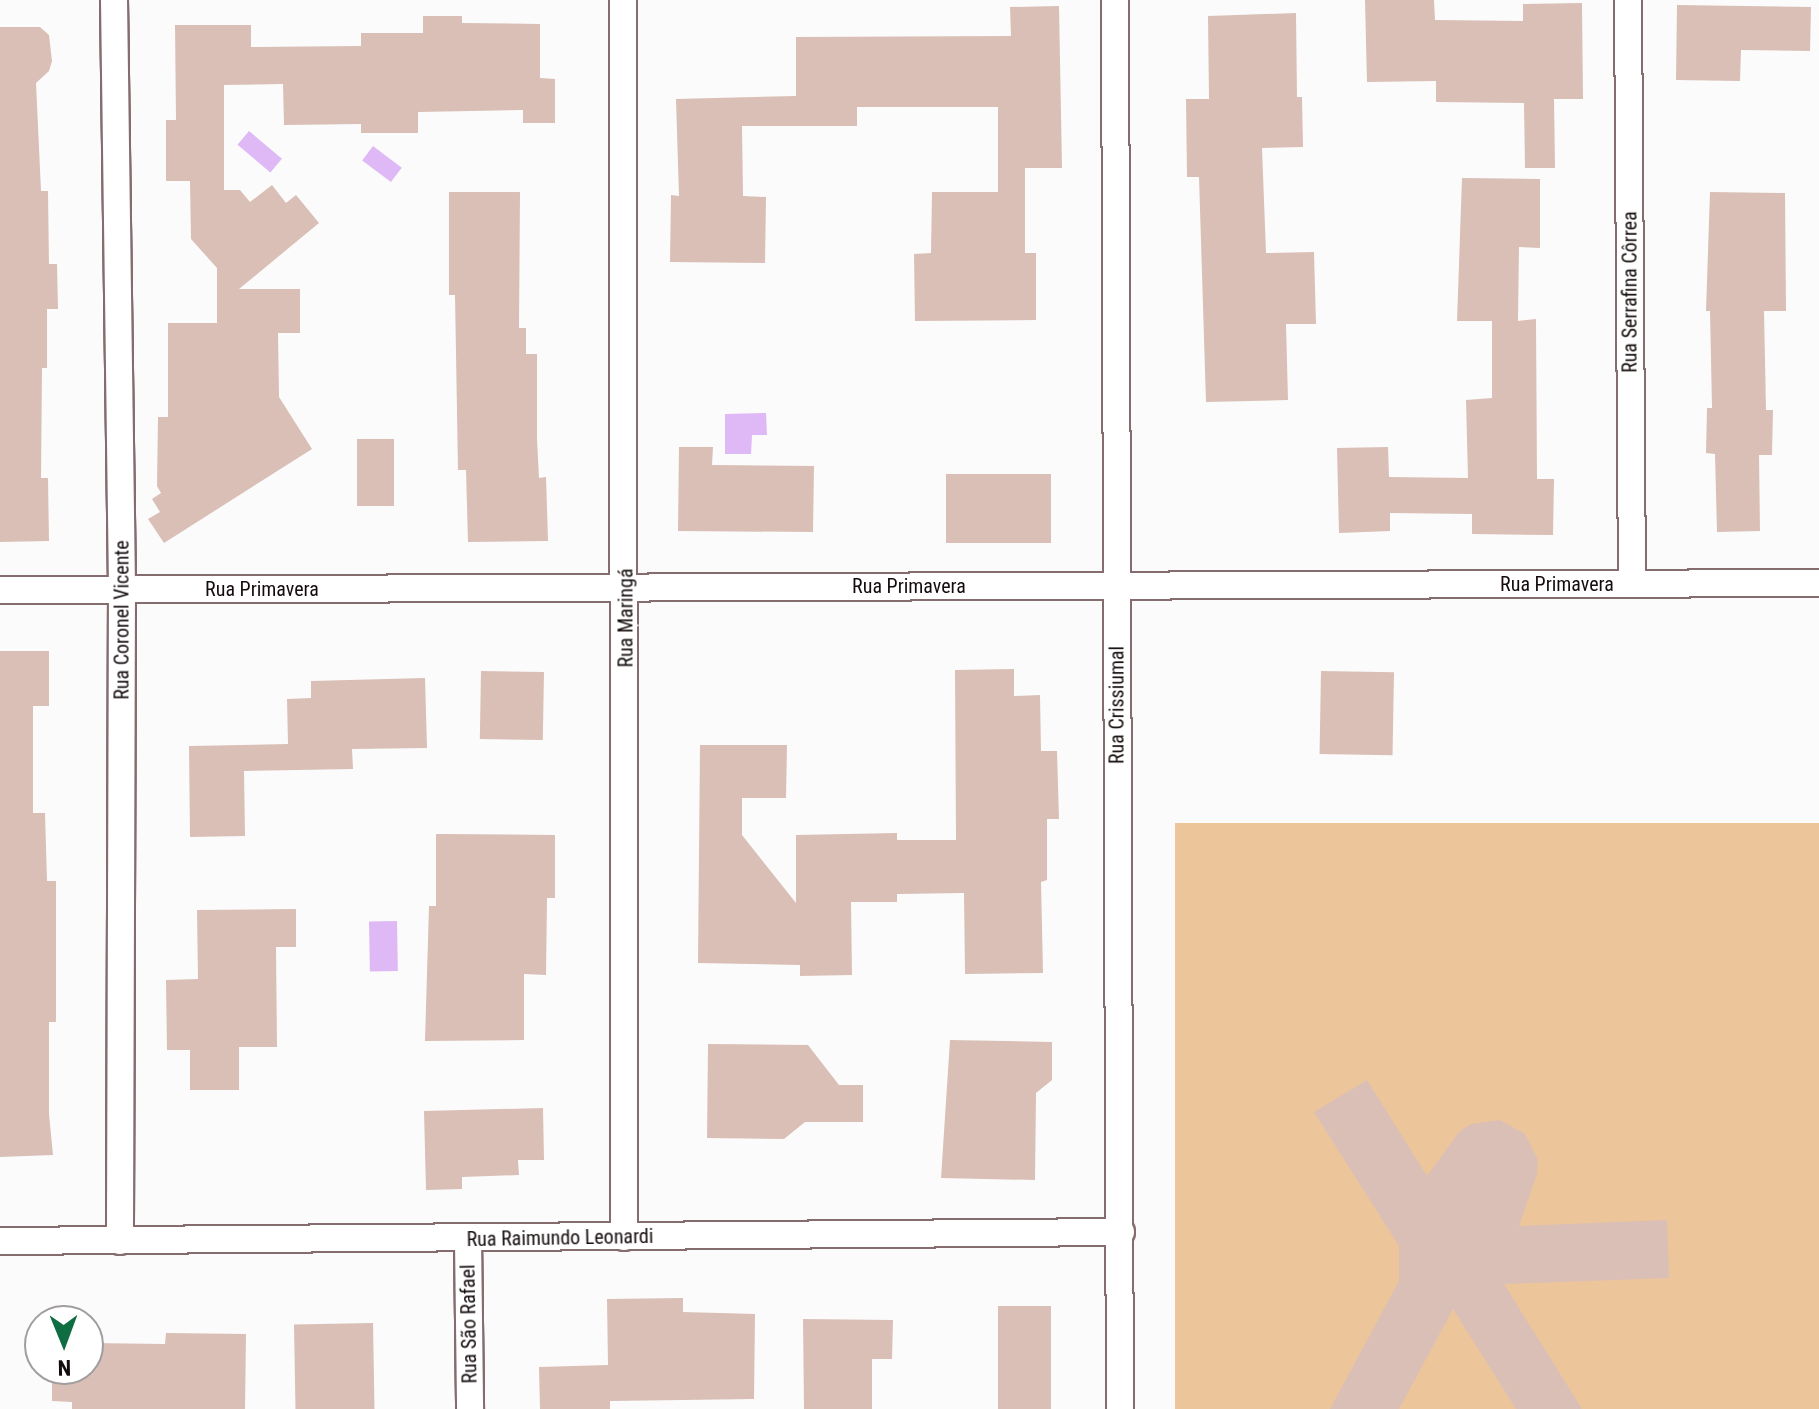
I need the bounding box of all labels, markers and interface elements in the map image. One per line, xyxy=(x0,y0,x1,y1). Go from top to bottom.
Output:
street label: Rua Serrafina Côrrea xyxy=(1618,211,1642,373)
street label: Rua Coronel Vicente xyxy=(110,540,134,700)
street label: Rua Maringá xyxy=(614,569,638,667)
street label: Rua Primavera xyxy=(1500,572,1614,596)
street label: Rua Primavera xyxy=(852,574,966,598)
street label: Rua Primavera xyxy=(205,577,319,601)
street label: Rua Crissiumal xyxy=(1105,646,1129,764)
street label: Rua Raimundo Leonardi xyxy=(466,1224,654,1252)
street label: Rua São Rafael xyxy=(456,1264,482,1384)
north arrow xyxy=(24,1305,104,1385)
text: N xyxy=(57,1355,71,1380)

